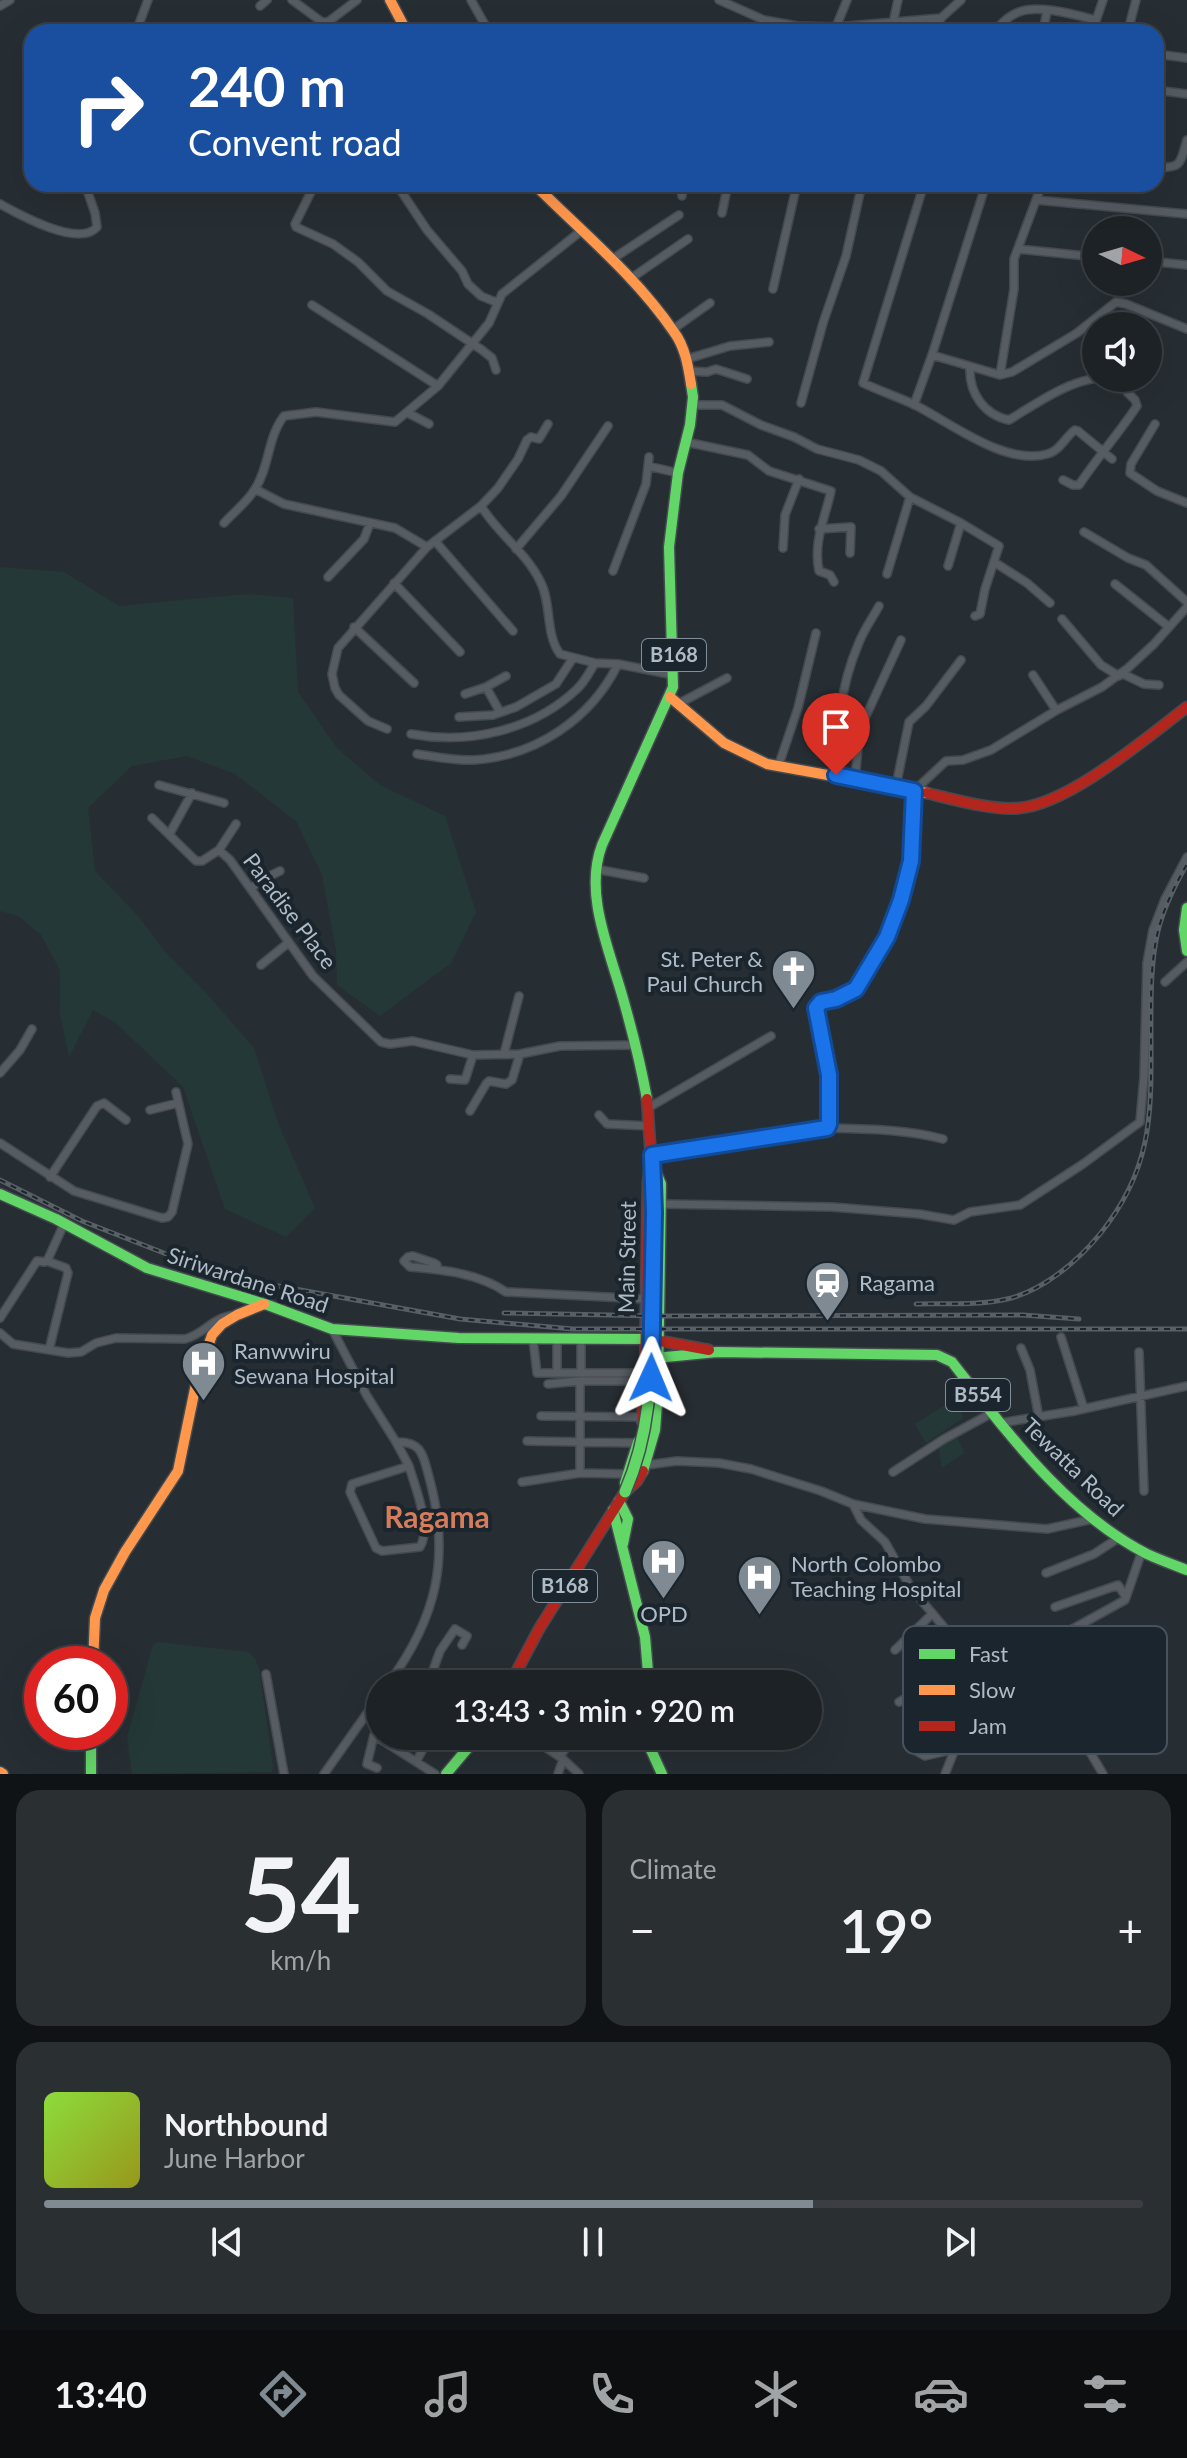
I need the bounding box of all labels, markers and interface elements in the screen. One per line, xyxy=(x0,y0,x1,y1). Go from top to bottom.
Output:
text: 240 m xyxy=(188,52,346,119)
icon: right xyxy=(56,56,160,160)
text: Convent road xyxy=(188,120,402,164)
north arrow xyxy=(1082,216,1162,296)
map controls xyxy=(1082,216,1162,392)
button: sound xyxy=(1082,312,1162,392)
road number: B168 xyxy=(642,639,706,671)
pin xyxy=(802,693,870,775)
icon: arrive xyxy=(814,705,858,749)
street label: Paradise Place xyxy=(238,847,343,974)
place label: St. Peter & Paul Church xyxy=(647,945,763,997)
church icon: St. Peter & Paul Church xyxy=(770,948,818,1011)
street label: Main Street xyxy=(612,1201,641,1313)
street label: Siriwardane Road xyxy=(164,1241,332,1318)
station icon: Ragama xyxy=(804,1259,852,1322)
place label: Ragama xyxy=(859,1269,935,1296)
position arrow xyxy=(609,1336,693,1420)
place label: Ranwwiru Sewana Hospital xyxy=(234,1337,394,1389)
hospital icon: Ranwwiru Sewana Hospital xyxy=(179,1340,227,1403)
road number: B554 xyxy=(946,1379,1010,1411)
street label: Tewatta Road xyxy=(1017,1412,1130,1522)
district label: Ragama xyxy=(384,1498,490,1534)
hospital icon: OPD xyxy=(640,1537,688,1600)
place label: North Colombo Teaching Hospital xyxy=(791,1550,961,1602)
hospital icon: North Colombo Teaching Hospital xyxy=(736,1553,784,1616)
road number: B168 xyxy=(533,1570,597,1602)
place label: OPD xyxy=(640,1600,688,1627)
legend xyxy=(903,1626,1167,1754)
text: Fast xyxy=(969,1640,1008,1667)
speed limit sign: 60 xyxy=(24,1646,128,1750)
text: Slow xyxy=(969,1676,1016,1703)
text: 13:43 · 3 min · 920 m xyxy=(453,1692,735,1728)
text: Jam xyxy=(969,1712,1007,1739)
text: 54 xyxy=(240,1829,361,1954)
text: Climate xyxy=(630,1853,716,1885)
text: 19° xyxy=(839,1894,934,1966)
text: − xyxy=(630,1904,655,1956)
text: + xyxy=(1117,1904,1143,1956)
text: km/h xyxy=(270,1944,331,1976)
text: Northbound xyxy=(164,2106,328,2142)
text: June Harbor xyxy=(164,2142,305,2174)
icon: previous xyxy=(205,2220,249,2264)
icon: pause xyxy=(571,2220,615,2264)
icon: next xyxy=(938,2220,982,2264)
icon: directions xyxy=(255,2366,311,2422)
icon: music xyxy=(420,2366,476,2422)
icon: phone xyxy=(584,2366,640,2422)
icon: climate xyxy=(748,2366,804,2422)
icon: car xyxy=(913,2366,969,2422)
icon: filters xyxy=(1077,2366,1133,2422)
text: 13:40 xyxy=(54,2372,147,2416)

